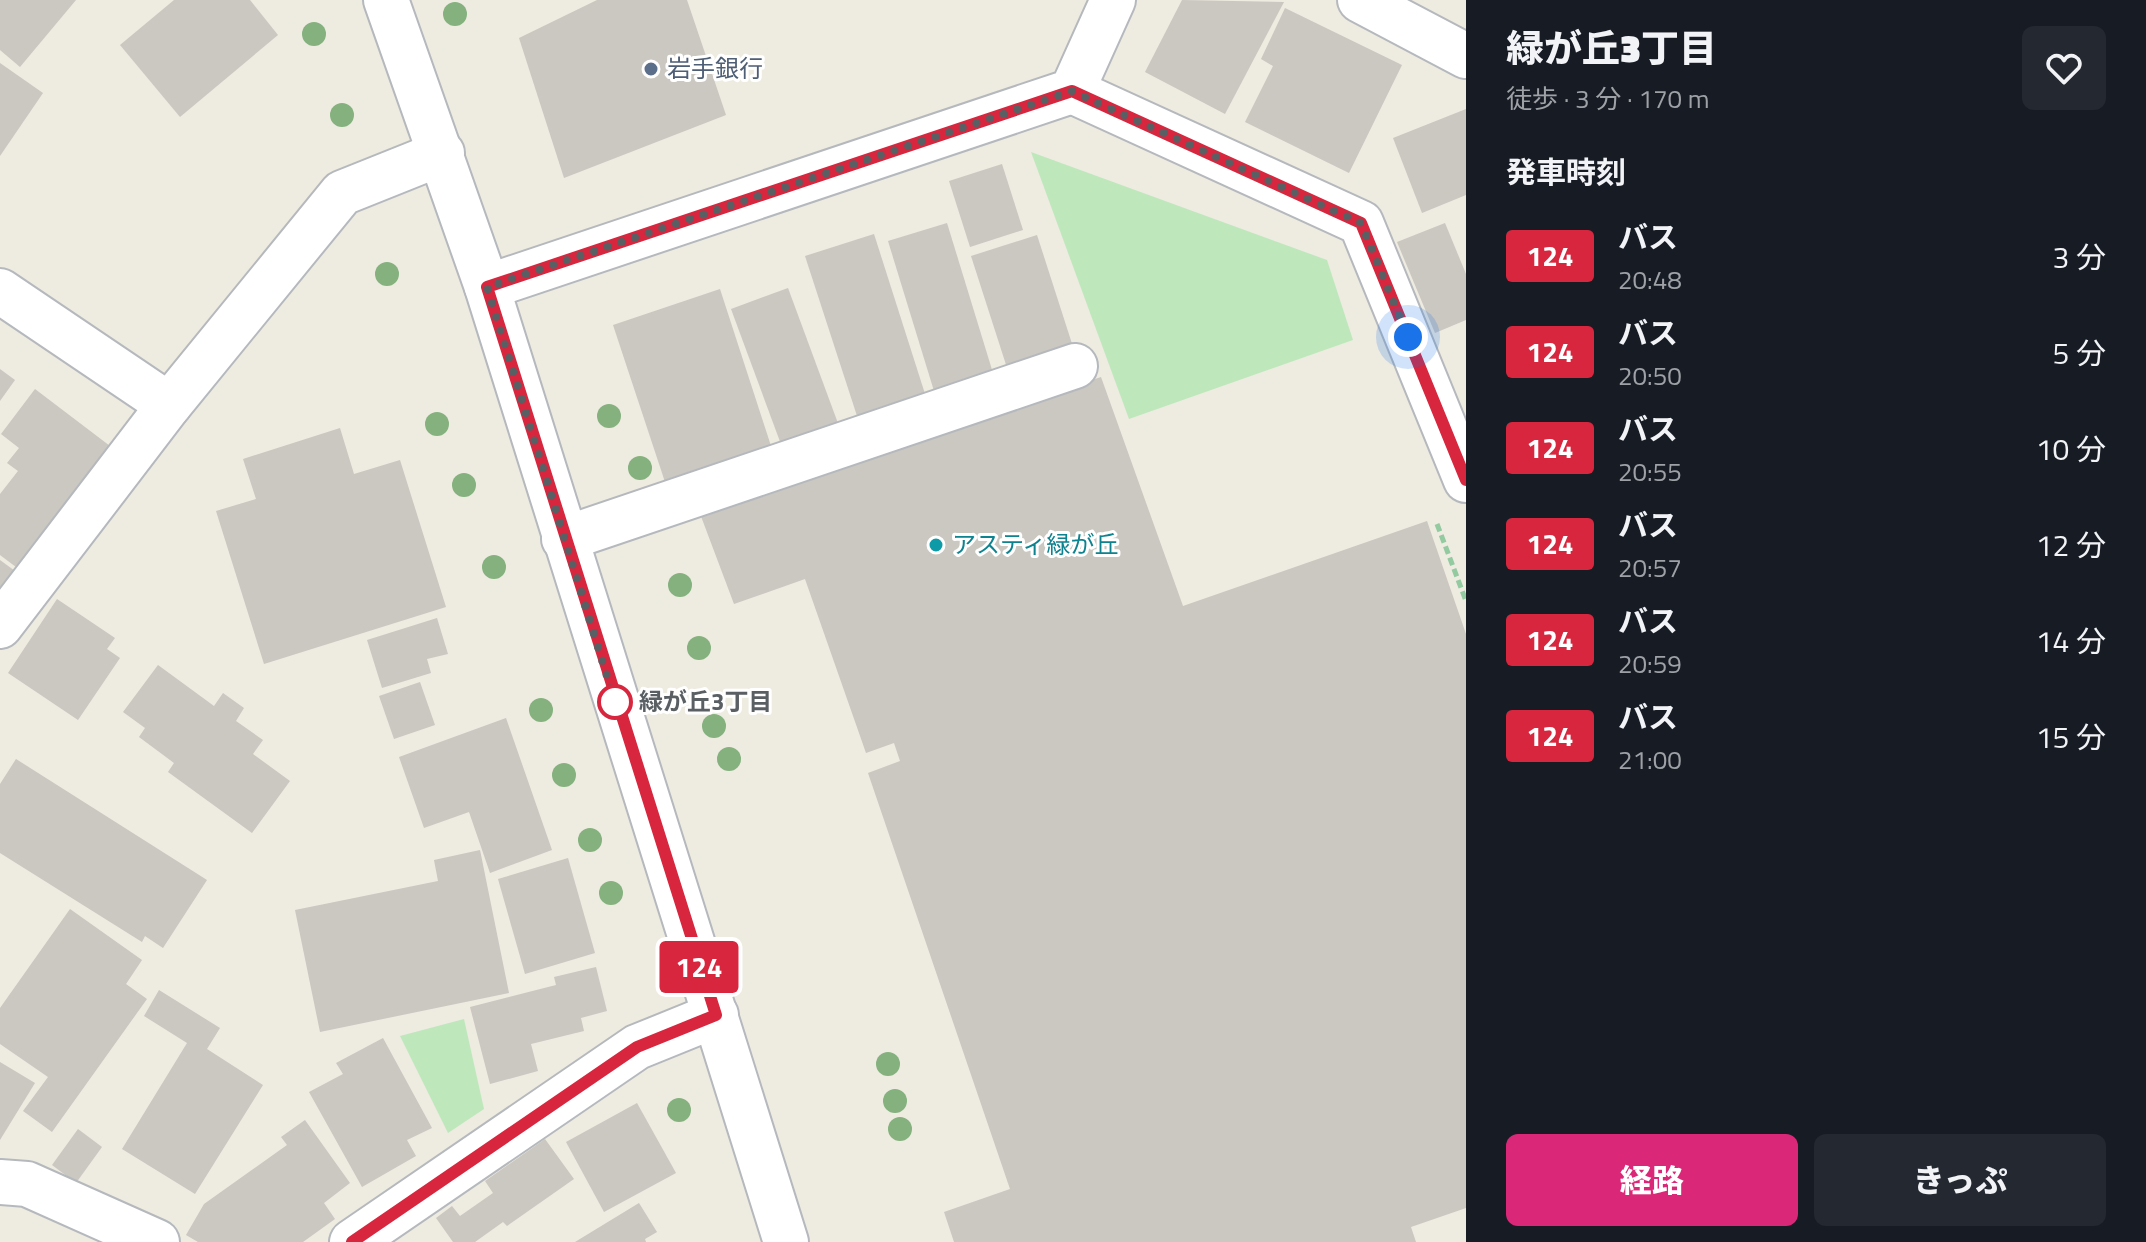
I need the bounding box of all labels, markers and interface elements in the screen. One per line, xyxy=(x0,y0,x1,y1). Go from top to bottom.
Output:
text: 緑が丘3丁目 xyxy=(1506,19,1717,77)
button: heart xyxy=(2022,26,2106,110)
place label: 岩手銀行 xyxy=(667,50,763,86)
marker: 岩手銀行 xyxy=(642,60,660,78)
text: 徒歩 · 3 分 · 170 m xyxy=(1506,79,1710,118)
text: 発車時刻 xyxy=(1506,149,1626,195)
text: バス xyxy=(1618,214,1678,260)
text: 124 xyxy=(1526,234,1574,277)
text: 3 分 xyxy=(2053,234,2106,280)
text: 20:48 xyxy=(1618,260,1682,299)
text: バス xyxy=(1618,310,1678,356)
your location xyxy=(1388,317,1428,357)
text: 124 xyxy=(1526,330,1574,373)
text: 5 分 xyxy=(2053,330,2106,376)
text: 20:50 xyxy=(1618,356,1682,395)
text: バス xyxy=(1618,406,1678,452)
text: 124 xyxy=(1526,426,1574,469)
text: 10 分 xyxy=(2036,426,2106,472)
text: 20:55 xyxy=(1618,452,1682,491)
text: バス xyxy=(1618,502,1678,548)
text: 124 xyxy=(1526,522,1574,565)
text: 12 分 xyxy=(2036,522,2106,568)
place label: アスティ緑が丘 xyxy=(952,526,1119,562)
marker: アスティ緑が丘 xyxy=(927,536,945,554)
text: 20:57 xyxy=(1618,548,1682,587)
text: バス xyxy=(1618,598,1678,644)
text: 124 xyxy=(1526,618,1574,661)
text: 14 分 xyxy=(2036,618,2106,664)
text: 20:59 xyxy=(1618,644,1682,683)
place label: 緑が丘3丁目 xyxy=(639,683,772,719)
marker: 緑が丘3丁目 xyxy=(598,685,632,719)
text: バス xyxy=(1618,694,1678,740)
text: 124 xyxy=(1526,714,1574,757)
text: 15 分 xyxy=(2036,714,2106,760)
text: 21:00 xyxy=(1618,740,1682,779)
line badge: 124 xyxy=(653,941,745,993)
text: 124 xyxy=(675,945,723,988)
button: 経路 xyxy=(1506,1134,1798,1226)
button: きっぷ xyxy=(1814,1134,2106,1226)

